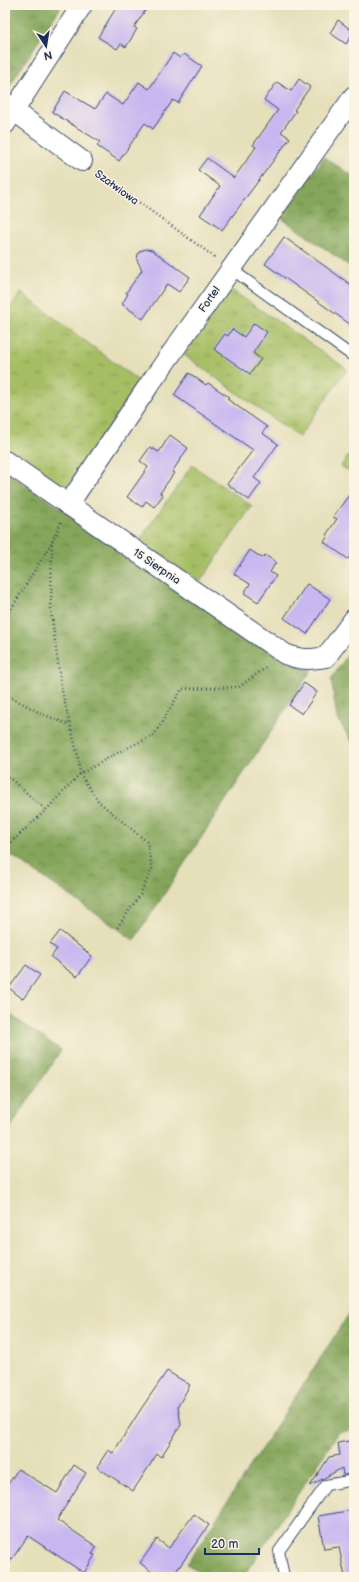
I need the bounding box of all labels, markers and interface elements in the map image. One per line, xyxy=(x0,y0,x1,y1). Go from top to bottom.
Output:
north arrow xyxy=(26,26,66,66)
text: N xyxy=(43,48,53,63)
street label: Szałwiowa xyxy=(92,167,141,208)
street label: Fortel xyxy=(196,284,223,315)
street label: 15 Sierpnia xyxy=(131,546,183,587)
scale bar xyxy=(205,1530,259,1556)
text: 20 m xyxy=(211,1537,238,1552)

